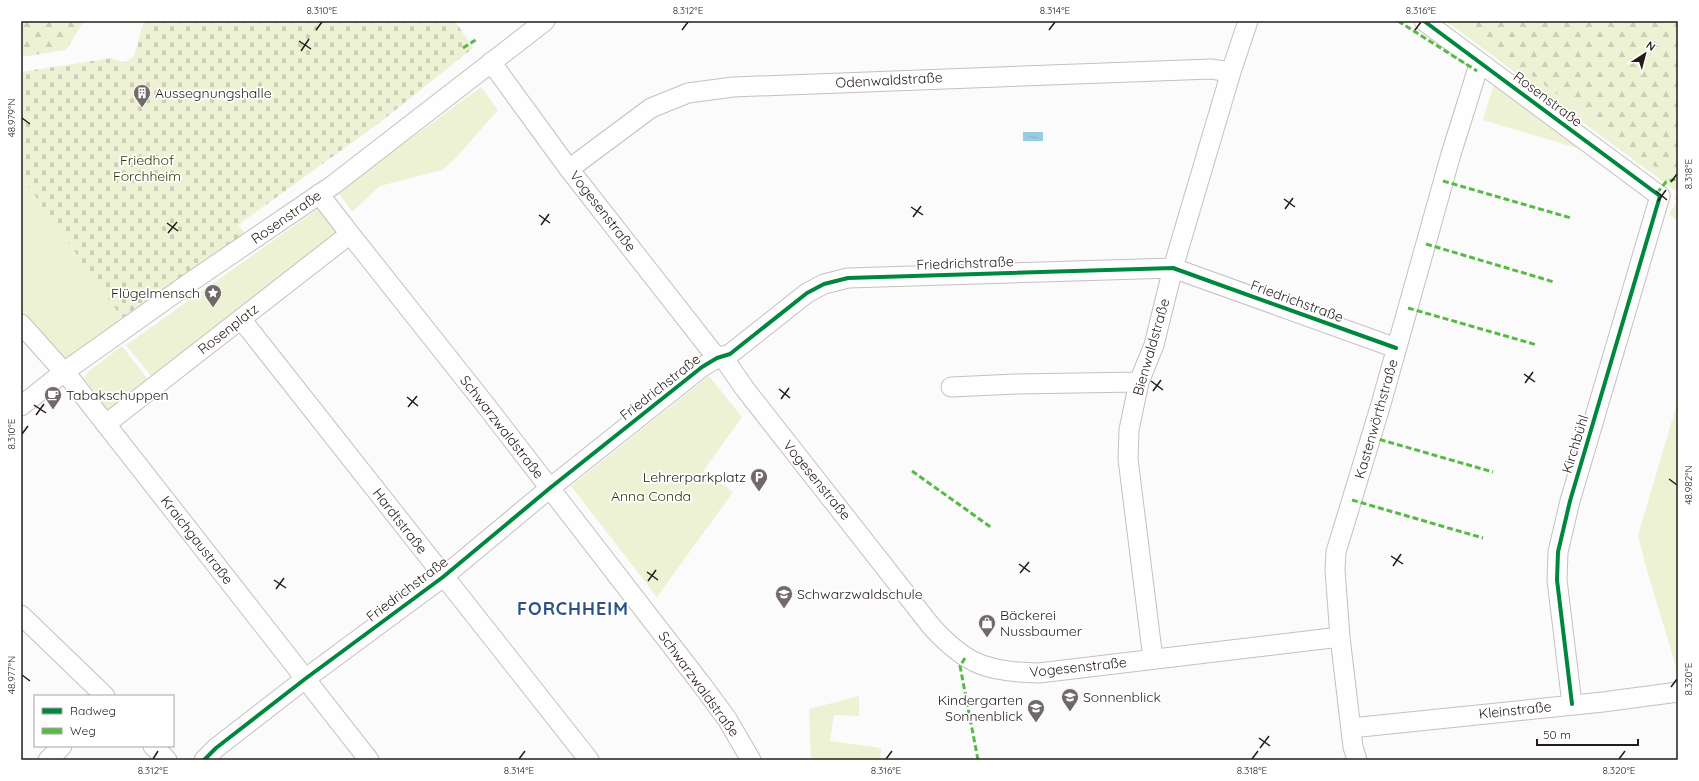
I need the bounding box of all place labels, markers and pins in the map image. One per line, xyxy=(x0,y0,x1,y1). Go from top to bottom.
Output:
building icon: Aussegnungshalle xyxy=(132,83,152,108)
place label: Aussegnungshalle xyxy=(155,84,272,102)
place icon: Flügelmensch xyxy=(203,283,223,308)
place label: Flügelmensch xyxy=(111,284,200,302)
cafe icon: Tabakschuppen xyxy=(43,385,63,410)
place label: Tabakschuppen xyxy=(66,386,169,404)
parking icon: Lehrerparkplatz xyxy=(749,467,769,492)
place label: Lehrerparkplatz xyxy=(643,468,746,486)
school or university icon: Schwarzwaldschule xyxy=(774,584,794,609)
place label: Schwarzwaldschule xyxy=(797,585,923,603)
place label: Bäckerei Nussbaumer xyxy=(1000,606,1083,640)
shop icon: Bäckerei Nussbaumer xyxy=(977,613,997,638)
school or university icon: Sonnenblick xyxy=(1060,687,1080,712)
place label: Sonnenblick xyxy=(1083,688,1161,706)
place label: Kindergarten Sonnenblick xyxy=(938,691,1023,725)
school or university icon: Kindergarten Sonnenblick xyxy=(1026,698,1046,723)

